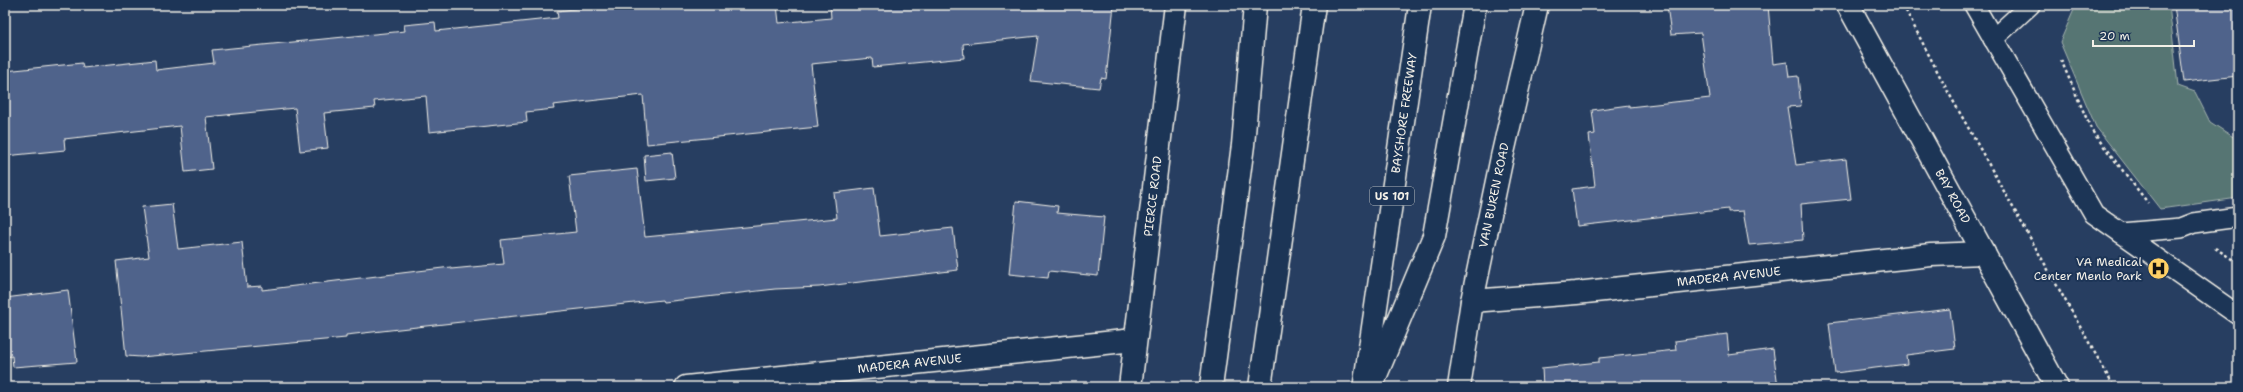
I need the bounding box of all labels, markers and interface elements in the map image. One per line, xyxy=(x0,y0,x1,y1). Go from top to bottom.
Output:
scale bar xyxy=(2093,22,2194,48)
text: 20 m xyxy=(2099,28,2130,44)
street label: BAYSHORE FREEWAY xyxy=(1388,51,1421,174)
street label: VAN BUREN ROAD xyxy=(1475,141,1513,249)
street label: PIERCE ROAD xyxy=(1140,155,1166,238)
street label: BAY ROAD xyxy=(1931,166,1974,226)
road number: US 101 xyxy=(1370,187,1414,205)
place label: VA Medical Center Menlo Park xyxy=(2034,254,2142,284)
hospital icon: VA Medical Center Menlo Park xyxy=(2145,256,2171,282)
street label: MADERA AVENUE xyxy=(1676,263,1782,290)
street label: MADERA AVENUE xyxy=(857,350,963,377)

